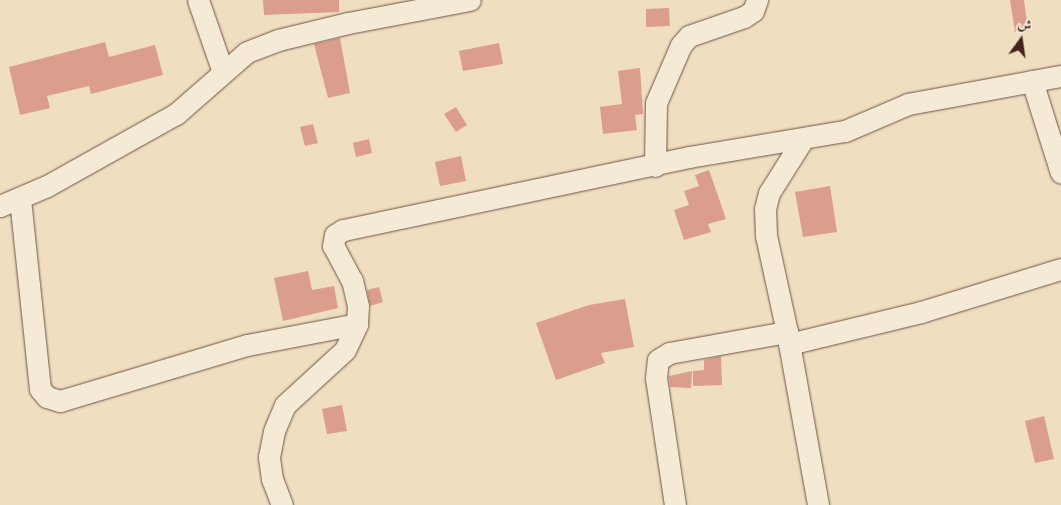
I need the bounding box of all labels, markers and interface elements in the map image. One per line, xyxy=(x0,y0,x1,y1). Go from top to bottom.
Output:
text: ش xyxy=(1016,14,1034,36)
north arrow xyxy=(996,15,1046,65)

